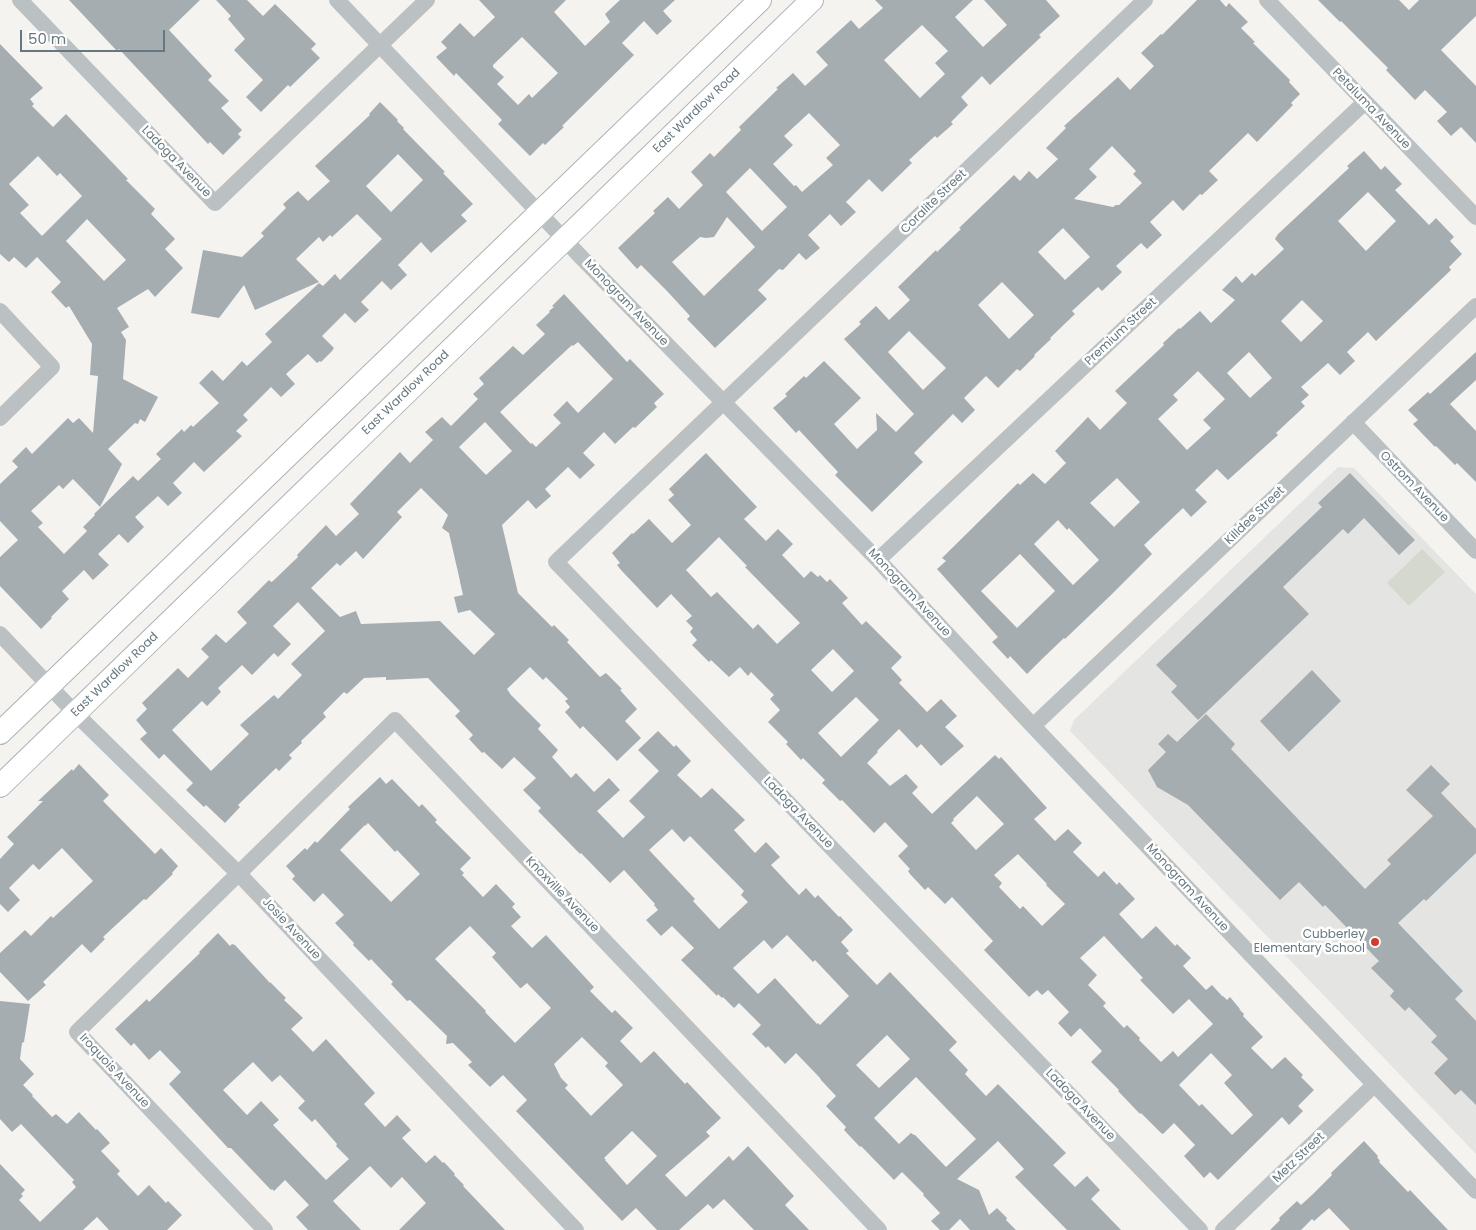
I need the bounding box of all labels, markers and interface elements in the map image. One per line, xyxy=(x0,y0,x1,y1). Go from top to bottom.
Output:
scale bar xyxy=(22,20,168,52)
text: 50 m xyxy=(28,28,66,49)
street label: East Wardlow Road xyxy=(650,66,744,156)
street label: Petaluma Avenue xyxy=(1329,66,1413,152)
street label: Ladoga Avenue xyxy=(138,123,214,201)
street label: Coralite Street xyxy=(898,167,970,237)
street label: Monogram Avenue xyxy=(581,257,671,349)
street label: Premium Street xyxy=(1082,295,1160,369)
street label: East Wardlow Road xyxy=(359,348,453,438)
street label: Ostrom Avenue xyxy=(1377,449,1451,525)
street label: Killdee Street xyxy=(1222,484,1288,548)
street label: Monogram Avenue xyxy=(865,546,953,640)
street label: East Wardlow Road xyxy=(68,630,162,720)
street label: Ladoga Avenue xyxy=(760,774,836,852)
street label: Monogram Avenue xyxy=(1143,841,1231,935)
street label: Knoxville Avenue xyxy=(522,854,602,936)
street label: Josie Avenue xyxy=(259,895,323,963)
place label: Cubberley Elementary School xyxy=(1254,928,1365,956)
marker: Cubberley Elementary School xyxy=(1369,936,1381,948)
street label: Iroquois Avenue xyxy=(76,1031,152,1111)
street label: Ladoga Avenue xyxy=(1042,1066,1118,1144)
street label: Metz Street xyxy=(1270,1130,1328,1186)

